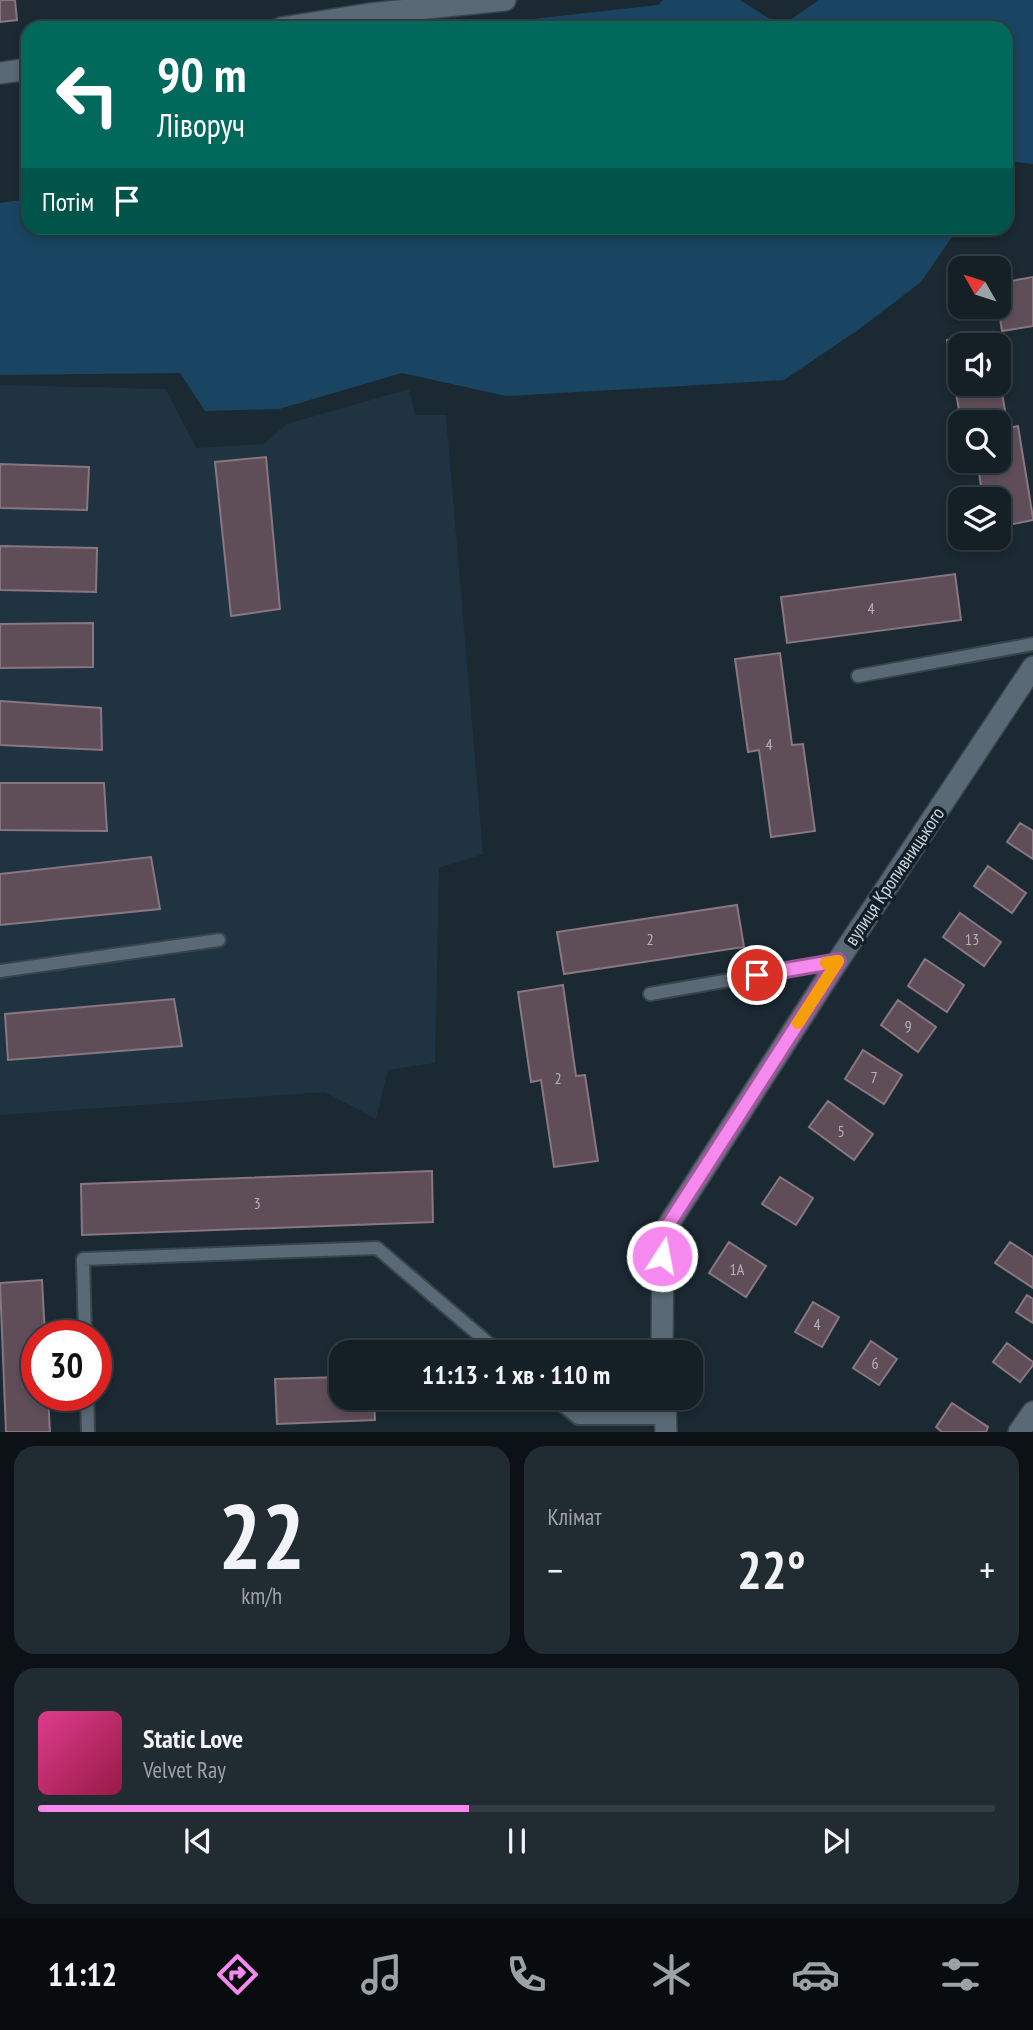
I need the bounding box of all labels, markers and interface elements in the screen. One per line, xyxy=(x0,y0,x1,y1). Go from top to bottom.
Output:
text: 90 m xyxy=(157,42,246,106)
icon: left xyxy=(42,49,133,140)
text: Ліворуч xyxy=(157,104,245,146)
icon: arrive xyxy=(108,182,146,220)
text: Потім xyxy=(42,185,94,218)
north arrow xyxy=(948,256,1012,318)
map controls xyxy=(948,256,1011,550)
button: sound xyxy=(948,333,1011,396)
button: search xyxy=(948,410,1011,473)
button: layers xyxy=(948,487,1011,550)
house number: 4 xyxy=(867,598,875,618)
house number: 4 xyxy=(765,734,773,754)
street label: вулиця Кропивницького xyxy=(839,802,949,950)
house number: 2 xyxy=(646,929,654,949)
house number: 13 xyxy=(965,929,979,949)
pin xyxy=(727,945,787,1005)
icon: arrive xyxy=(738,956,776,994)
house number: 9 xyxy=(904,1016,912,1036)
house number: 7 xyxy=(870,1067,878,1087)
house number: 2 xyxy=(554,1068,562,1088)
house number: 5 xyxy=(837,1121,845,1141)
house number: 3 xyxy=(253,1193,261,1213)
position arrow xyxy=(625,1219,699,1293)
house number: 1А xyxy=(730,1259,745,1279)
house number: 4 xyxy=(813,1314,821,1334)
speed limit sign: 30 xyxy=(21,1320,112,1411)
house number: 6 xyxy=(871,1353,879,1373)
text: 11:13 · 1 хв · 110 m xyxy=(422,1358,610,1391)
text: 22 xyxy=(218,1476,305,1594)
text: Клімат xyxy=(548,1502,602,1531)
text: 22° xyxy=(737,1536,806,1603)
text: − xyxy=(548,1545,563,1594)
text: + xyxy=(979,1545,995,1594)
text: km/h xyxy=(241,1581,282,1610)
text: Static Love xyxy=(143,1722,243,1755)
text: Velvet Ray xyxy=(143,1755,226,1784)
icon: previous xyxy=(179,1822,217,1860)
icon: pause xyxy=(498,1822,536,1860)
icon: next xyxy=(817,1822,855,1860)
icon: directions xyxy=(213,1950,262,1999)
icon: music xyxy=(357,1950,406,1999)
icon: phone xyxy=(502,1950,551,1999)
icon: climate xyxy=(647,1950,696,1999)
icon: car xyxy=(791,1950,840,1999)
icon: filters xyxy=(936,1950,985,1999)
text: 11:12 xyxy=(48,1953,117,1995)

